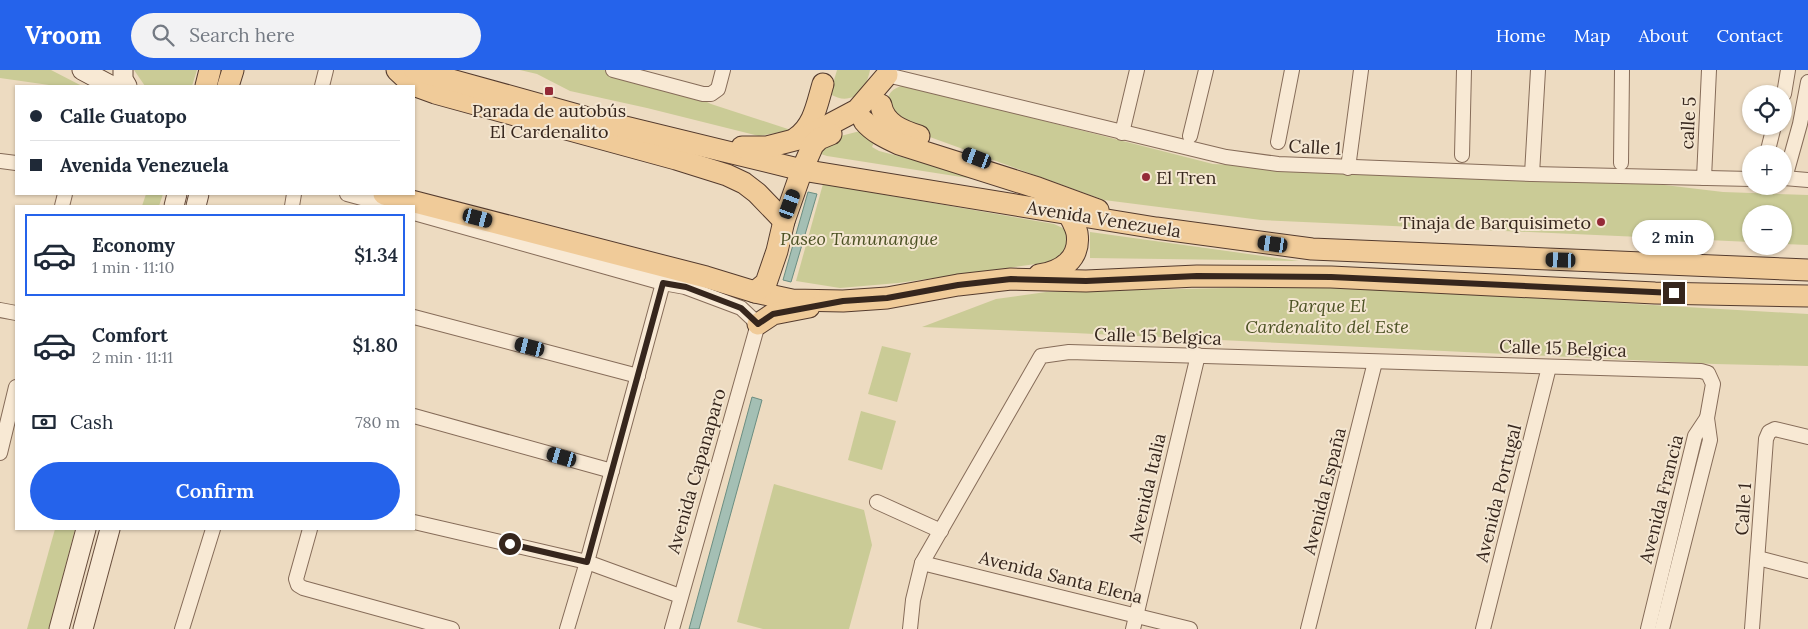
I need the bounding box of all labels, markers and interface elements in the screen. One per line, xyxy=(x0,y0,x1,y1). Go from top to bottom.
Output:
search box xyxy=(131,13,481,58)
text: Vroom xyxy=(25,20,101,51)
icon: search xyxy=(149,21,177,49)
text: Search here xyxy=(189,23,295,47)
text: Home xyxy=(1496,24,1546,47)
text: Map xyxy=(1574,24,1610,47)
text: About xyxy=(1638,24,1688,47)
text: Contact xyxy=(1716,24,1783,47)
marker: Parada de autobús El Cardenalito xyxy=(543,85,555,97)
map controls xyxy=(1742,85,1792,255)
button: locate xyxy=(1742,85,1792,135)
street label: calle 5 xyxy=(1675,96,1701,150)
place label: Parada de autobús El Cardenalito xyxy=(472,99,626,143)
text: Calle Guatopo xyxy=(60,104,187,128)
street label: Calle 1 xyxy=(1288,134,1342,160)
button: + xyxy=(1742,145,1792,195)
car xyxy=(960,146,993,170)
text: Avenida Venezuela xyxy=(60,153,229,177)
place label: El Tren xyxy=(1156,166,1216,189)
marker: El Tren xyxy=(1140,171,1152,183)
car xyxy=(777,187,802,221)
street label: Avenida Venezuela xyxy=(1024,195,1183,243)
button: − xyxy=(1742,205,1792,255)
car xyxy=(461,207,494,229)
place label: Tinaja de Barquisimeto xyxy=(1399,211,1591,234)
marker: Tinaja de Barquisimeto xyxy=(1595,216,1607,228)
callout: 2 min xyxy=(1633,220,1715,256)
park label: Paseo Tamunangue xyxy=(780,227,938,250)
text: 2 min xyxy=(1652,227,1694,247)
icon: car xyxy=(32,233,77,278)
text: Economy xyxy=(92,233,175,257)
car xyxy=(1257,234,1288,254)
text: $1.34 xyxy=(354,243,398,267)
car xyxy=(1545,252,1576,268)
text: 1 min · 11:10 xyxy=(92,257,174,277)
route end xyxy=(1663,282,1685,304)
park label: Parque El Cardenalito del Este xyxy=(1245,294,1409,338)
street label: Calle 15 Belgica xyxy=(1094,322,1222,350)
icon: car xyxy=(32,323,77,368)
text: Comfort xyxy=(92,323,168,347)
text: $1.80 xyxy=(352,333,398,357)
street label: Calle 15 Belgica xyxy=(1499,334,1627,362)
car xyxy=(513,336,546,358)
text: 2 min · 11:11 xyxy=(92,347,173,367)
street label: Avenida Capanaparo xyxy=(661,386,731,557)
icon: cash xyxy=(30,408,58,436)
text: Cash xyxy=(70,410,113,434)
text: 780 m xyxy=(355,412,400,432)
street label: Avenida Portugal xyxy=(1469,421,1526,565)
street label: Avenida España xyxy=(1297,425,1351,558)
street label: Avenida Italia xyxy=(1123,431,1171,546)
street label: Avenida Francia xyxy=(1634,432,1688,567)
car xyxy=(545,446,578,468)
button: Confirm xyxy=(30,462,400,520)
street label: Calle 1 xyxy=(1730,482,1756,536)
route start xyxy=(499,533,521,555)
street label: Avenida Santa Elena xyxy=(976,545,1145,608)

